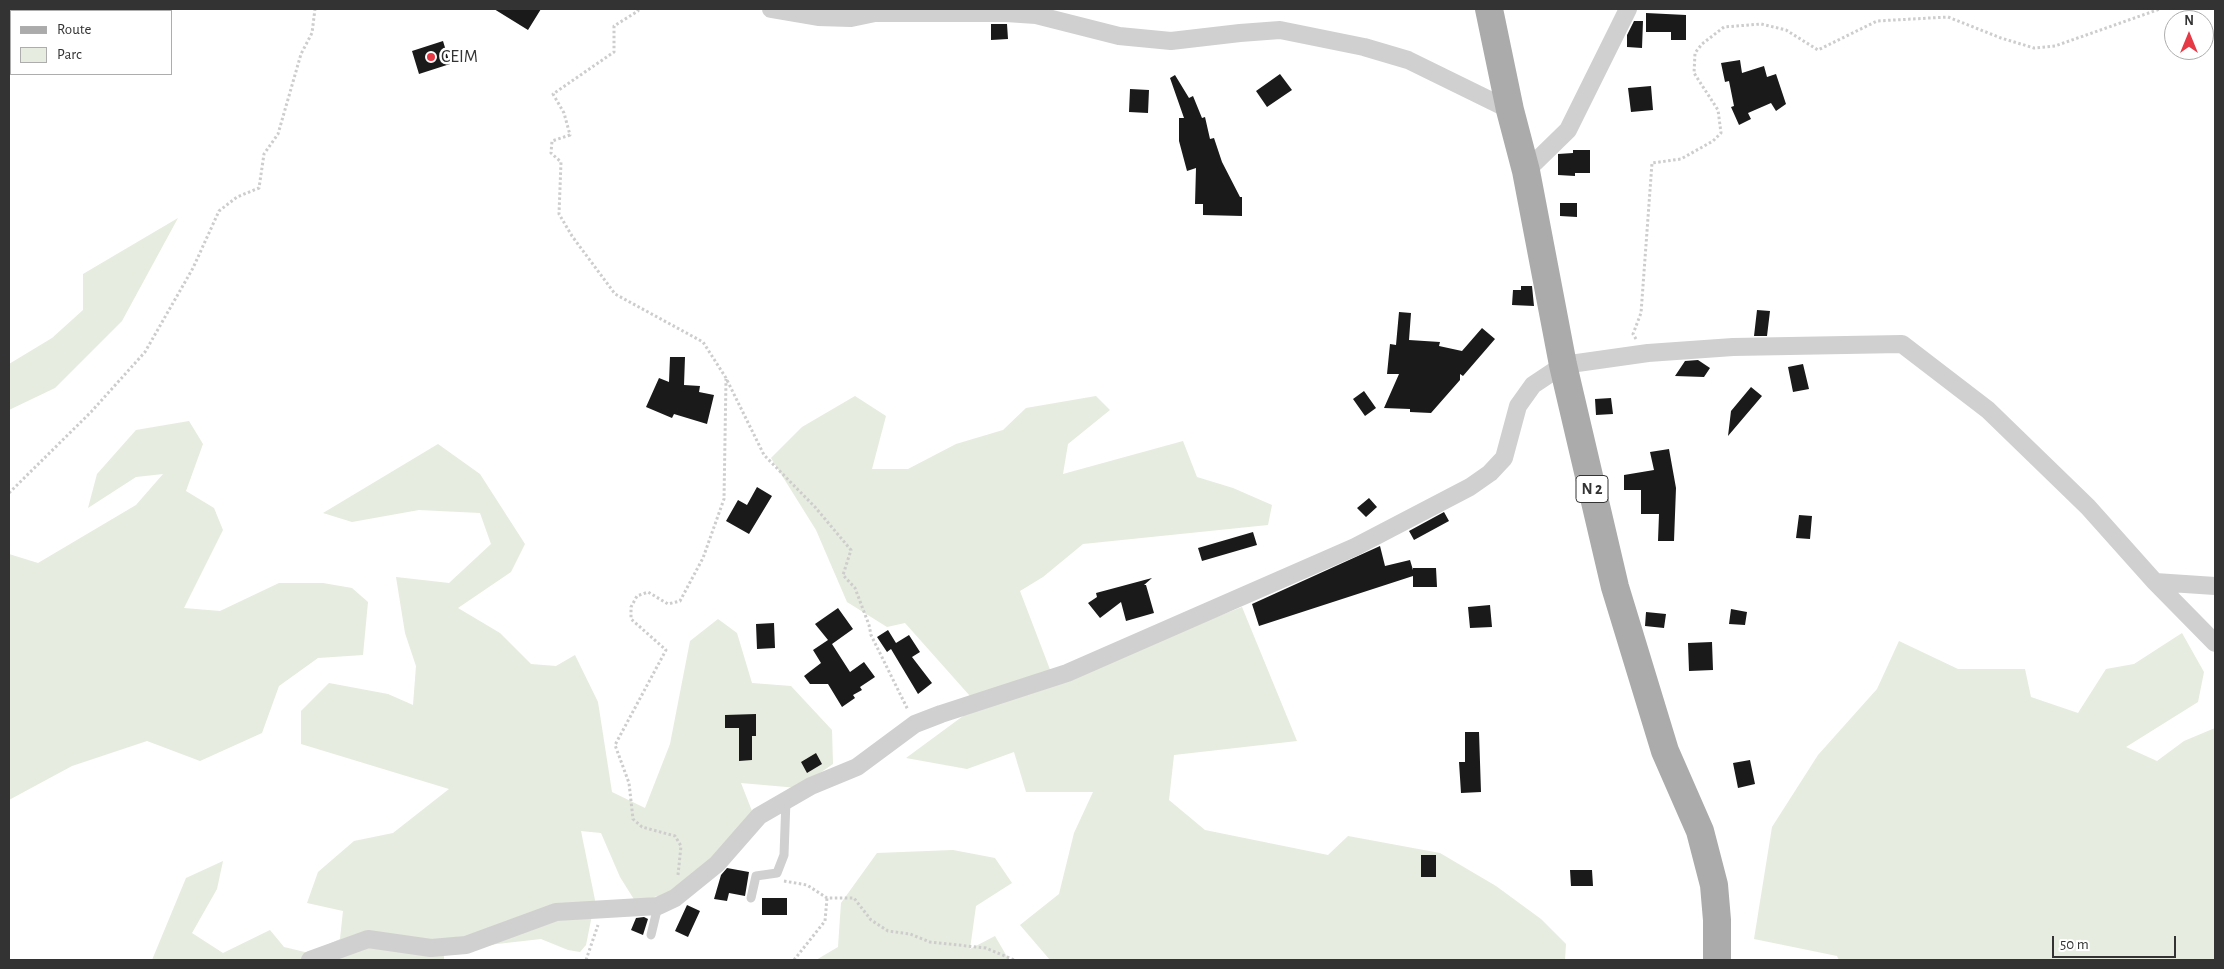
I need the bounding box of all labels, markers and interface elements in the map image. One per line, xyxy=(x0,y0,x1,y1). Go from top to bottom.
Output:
legend xyxy=(10,10,172,75)
north arrow xyxy=(2164,10,2214,60)
text: N xyxy=(2184,14,2194,28)
text: Route xyxy=(57,22,91,37)
place label: CEIM xyxy=(441,46,478,68)
text: Parc xyxy=(57,47,82,62)
marker: CEIM xyxy=(425,51,437,63)
road number: N 2 xyxy=(1576,476,1608,502)
scale bar xyxy=(2054,926,2178,958)
text: 50 m xyxy=(2060,937,2089,952)

